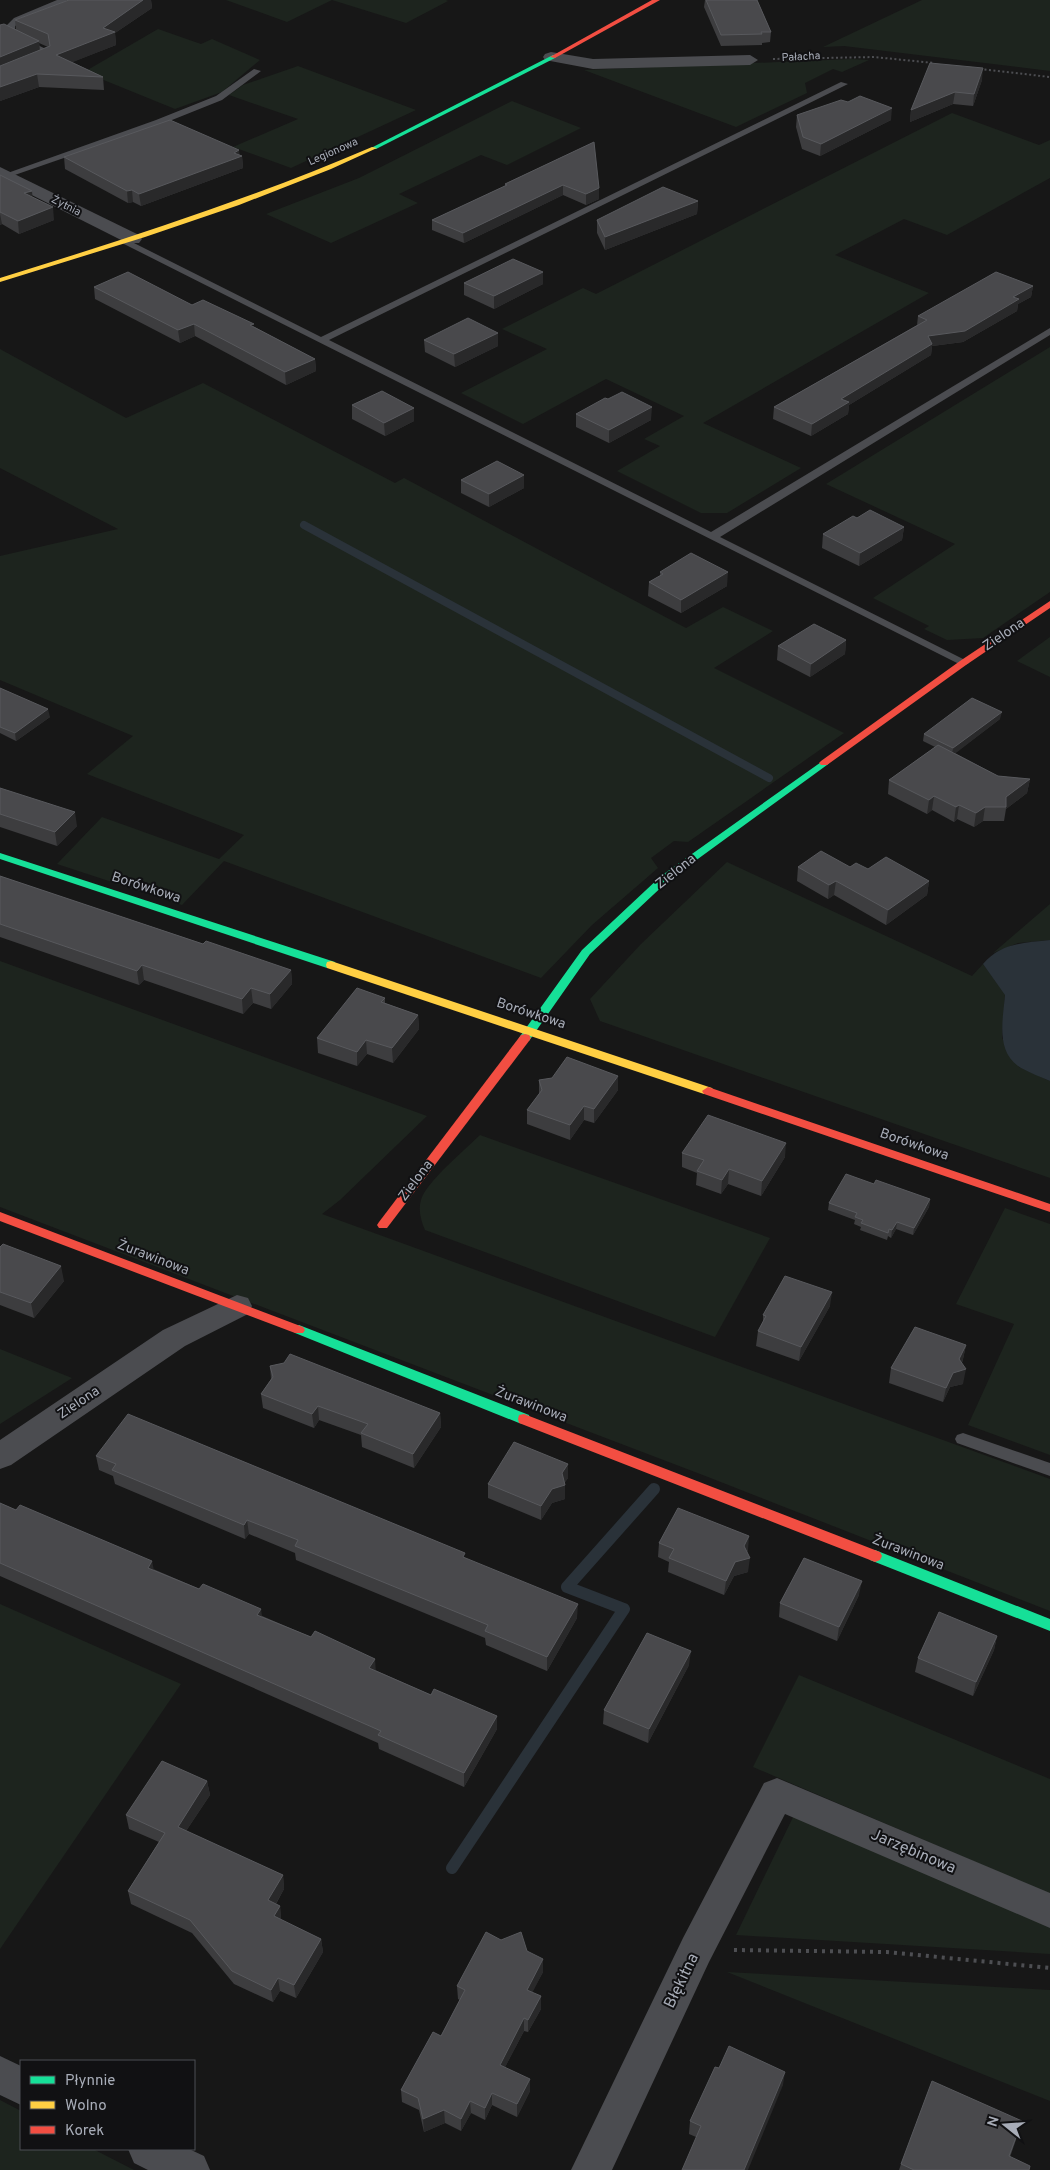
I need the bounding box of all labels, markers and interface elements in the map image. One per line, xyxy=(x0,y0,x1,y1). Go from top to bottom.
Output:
street label: Pałacha xyxy=(781,49,821,65)
street label: Legionowa xyxy=(306,135,360,169)
street label: Żytnia xyxy=(49,192,84,219)
street label: Zielona xyxy=(980,615,1028,655)
street label: Zielona xyxy=(652,851,700,893)
street label: Borówkowa xyxy=(109,869,183,907)
street label: Borówkowa xyxy=(494,995,568,1033)
street label: Borówkowa xyxy=(877,1125,951,1165)
street label: Zielona xyxy=(395,1157,437,1205)
street label: Żurawinowa xyxy=(114,1236,192,1280)
street label: Zielona xyxy=(55,1383,103,1423)
street label: Żurawinowa xyxy=(492,1383,570,1427)
street label: Żurawinowa xyxy=(869,1531,947,1575)
street label: Jarzębinowa xyxy=(867,1825,959,1879)
street label: Błękitna xyxy=(660,1950,704,2012)
legend xyxy=(20,2060,195,2150)
text: Płynnie xyxy=(65,2072,115,2091)
text: Wolno xyxy=(65,2097,107,2116)
north arrow xyxy=(980,2100,1030,2150)
text: N xyxy=(984,2114,1004,2129)
text: Korek xyxy=(65,2122,104,2141)

